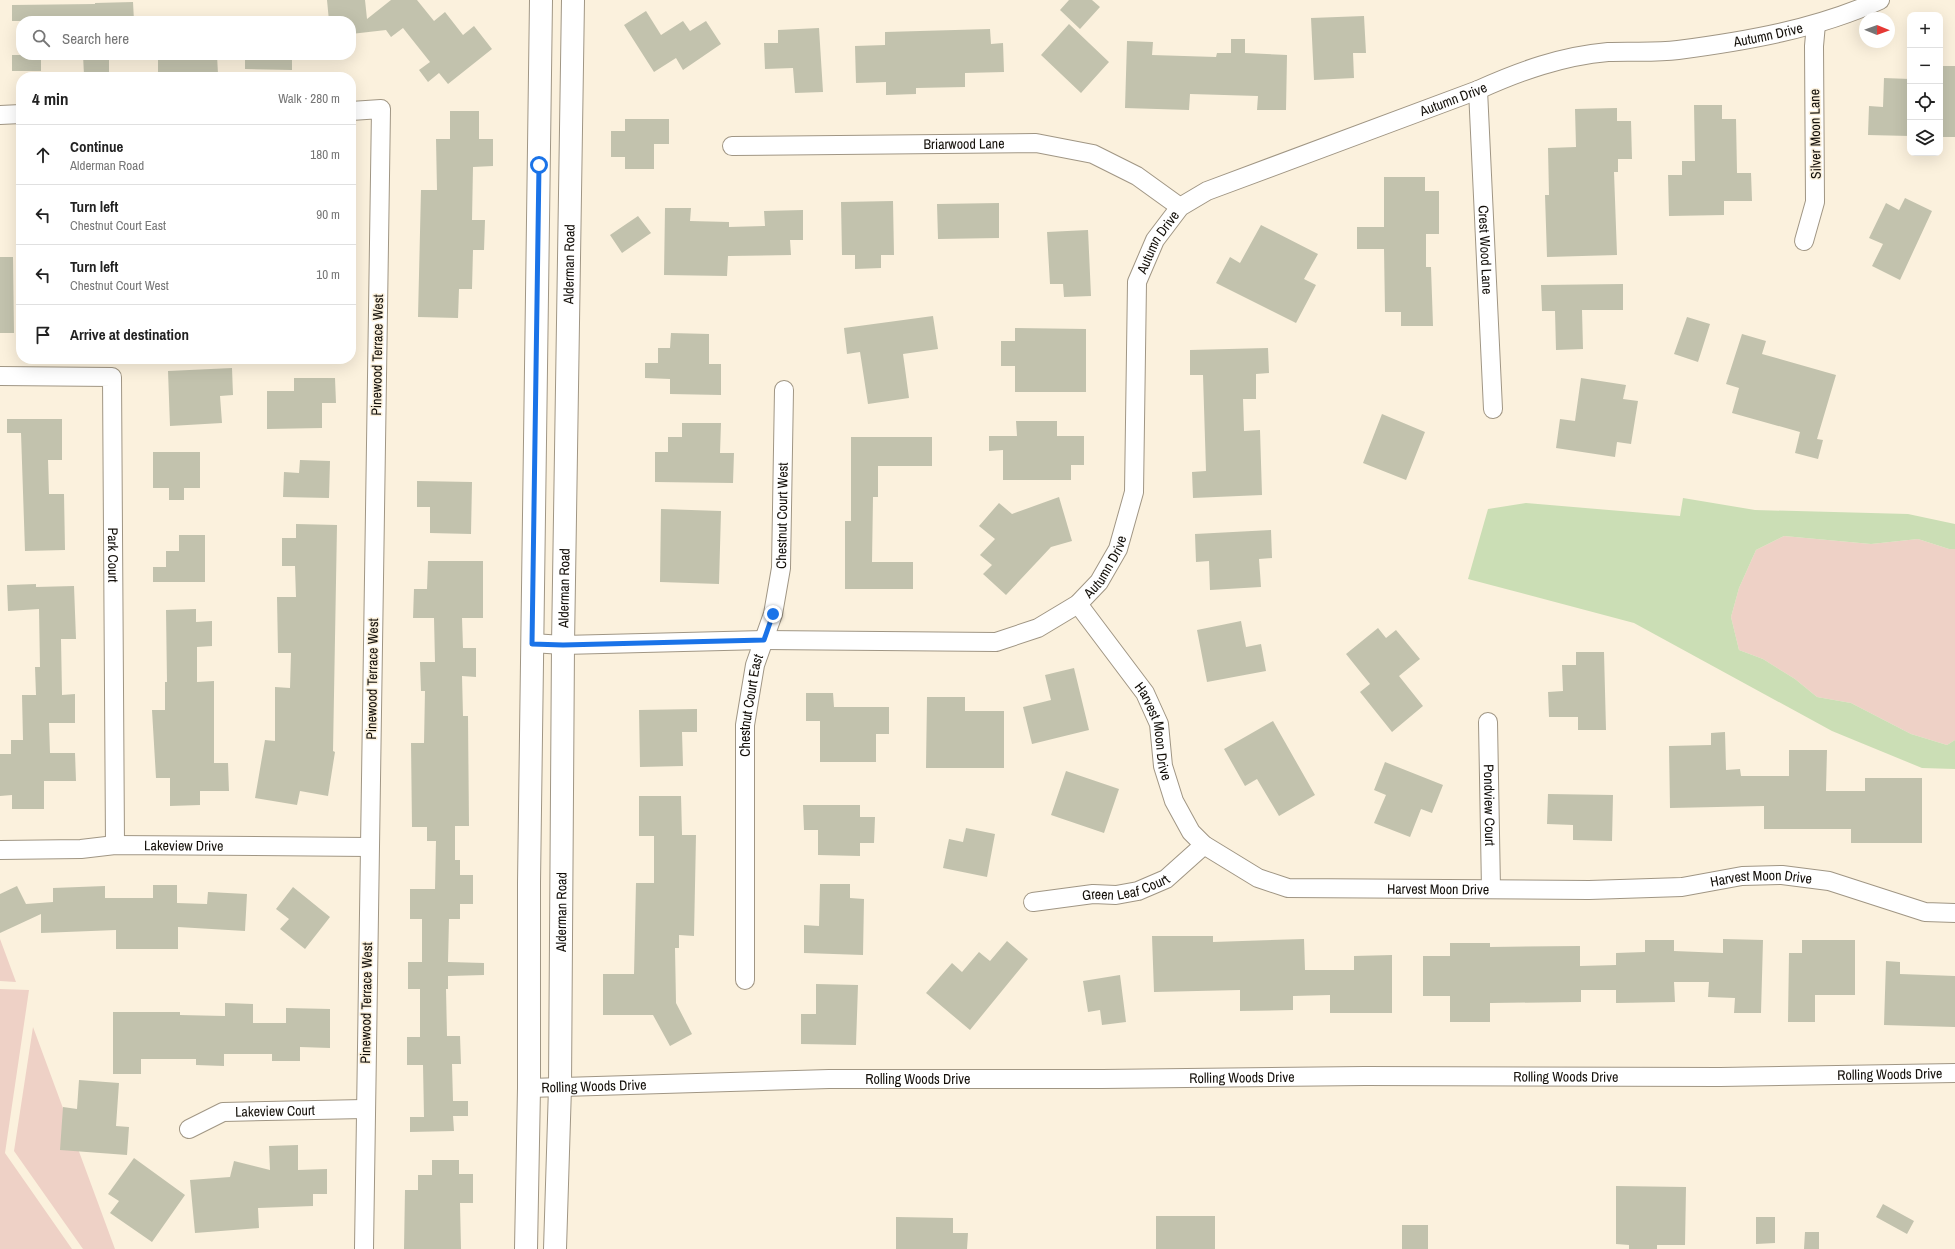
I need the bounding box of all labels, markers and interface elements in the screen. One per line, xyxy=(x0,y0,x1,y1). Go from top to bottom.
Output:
north arrow xyxy=(1859,12,1895,48)
map controls xyxy=(1907,12,1943,156)
button: + xyxy=(1907,12,1943,48)
search box xyxy=(16,16,356,60)
street label: Autumn Drive xyxy=(1731,19,1805,51)
icon: search xyxy=(30,27,52,49)
text: Search here xyxy=(62,28,129,49)
button: − xyxy=(1907,48,1943,84)
street label: Autumn Drive xyxy=(1416,78,1490,120)
button: locate xyxy=(1907,84,1943,120)
text: 4 min xyxy=(32,87,68,110)
street label: Silver Moon Lane xyxy=(1805,89,1825,179)
text: Walk · 280 m xyxy=(278,90,340,107)
button: layers xyxy=(1907,120,1943,156)
street label: Briarwood Lane xyxy=(923,134,1005,153)
text: Continue xyxy=(70,136,123,157)
icon: ahead xyxy=(32,144,54,166)
text: 180 m xyxy=(310,146,340,163)
route start xyxy=(530,156,548,174)
text: Alderman Road xyxy=(70,157,144,174)
text: Turn left xyxy=(70,196,118,217)
icon: left xyxy=(32,204,54,226)
street label: Crest Wood Lane xyxy=(1474,205,1497,295)
text: 90 m xyxy=(316,206,340,223)
street label: Autumn Drive xyxy=(1132,207,1183,277)
text: Chestnut Court East xyxy=(70,217,166,234)
street label: Alderman Road xyxy=(559,224,579,305)
text: Turn left xyxy=(70,256,118,277)
icon: left xyxy=(32,264,54,286)
text: 10 m xyxy=(316,266,340,283)
text: Chestnut Court West xyxy=(70,277,169,294)
street label: Pinewood Terrace West xyxy=(367,294,387,416)
icon: arrive xyxy=(32,324,54,346)
text: Arrive at destination xyxy=(70,324,189,345)
street label: Chestnut Court West xyxy=(772,462,792,569)
street label: Park Court xyxy=(104,527,122,583)
street label: Autumn Drive xyxy=(1079,533,1130,602)
street label: Alderman Road xyxy=(554,548,574,629)
route end xyxy=(764,605,782,623)
street label: Pinewood Terrace West xyxy=(362,618,382,740)
street label: Chestnut Court East xyxy=(736,652,767,757)
street label: Harvest Moon Drive xyxy=(1131,678,1176,783)
street label: Pondview Court xyxy=(1480,764,1499,846)
street label: Lakeview Drive xyxy=(144,836,223,855)
street label: Harvest Moon Drive xyxy=(1709,866,1813,891)
street label: Green Leaf Court xyxy=(1081,871,1174,904)
street label: Alderman Road xyxy=(552,872,570,953)
street label: Harvest Moon Drive xyxy=(1387,880,1489,898)
street label: Pinewood Terrace West xyxy=(356,942,376,1064)
street label: Rolling Woods Drive xyxy=(1837,1064,1943,1084)
street label: Rolling Woods Drive xyxy=(1513,1067,1618,1086)
street label: Rolling Woods Drive xyxy=(1189,1068,1295,1087)
street label: Rolling Woods Drive xyxy=(865,1070,970,1088)
street label: Rolling Woods Drive xyxy=(541,1075,647,1097)
street label: Lakeview Court xyxy=(235,1101,315,1121)

